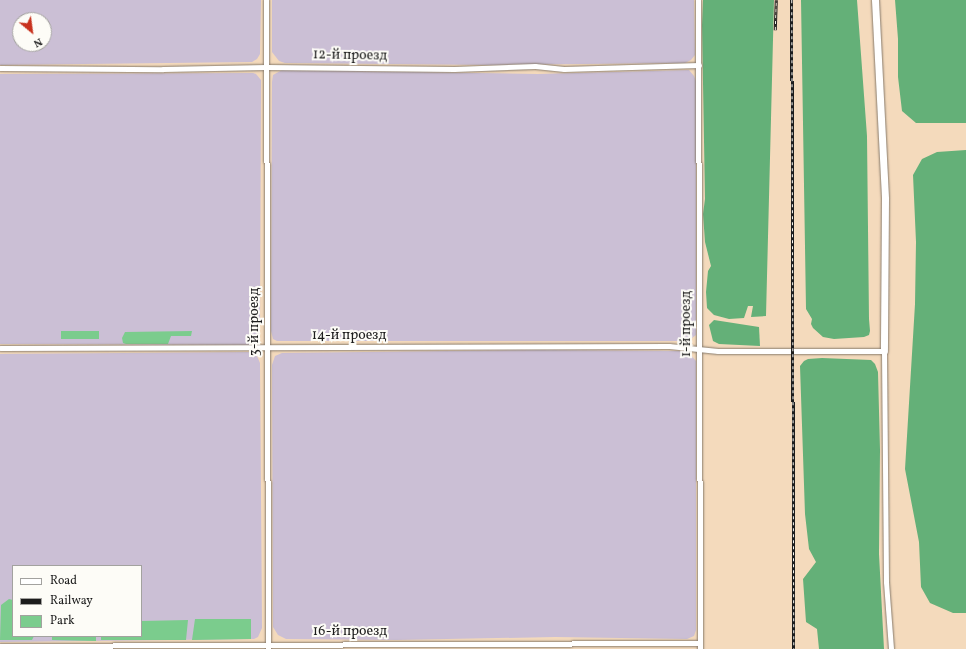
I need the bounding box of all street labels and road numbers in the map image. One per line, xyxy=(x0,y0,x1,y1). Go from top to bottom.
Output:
street label: 12-й проезд xyxy=(313,47,387,65)
street label: 3-й проезд xyxy=(247,288,263,356)
street label: 1-й проезд xyxy=(679,291,695,357)
street label: 14-й проезд xyxy=(312,328,386,344)
street label: 16-й проезд xyxy=(313,624,387,640)

